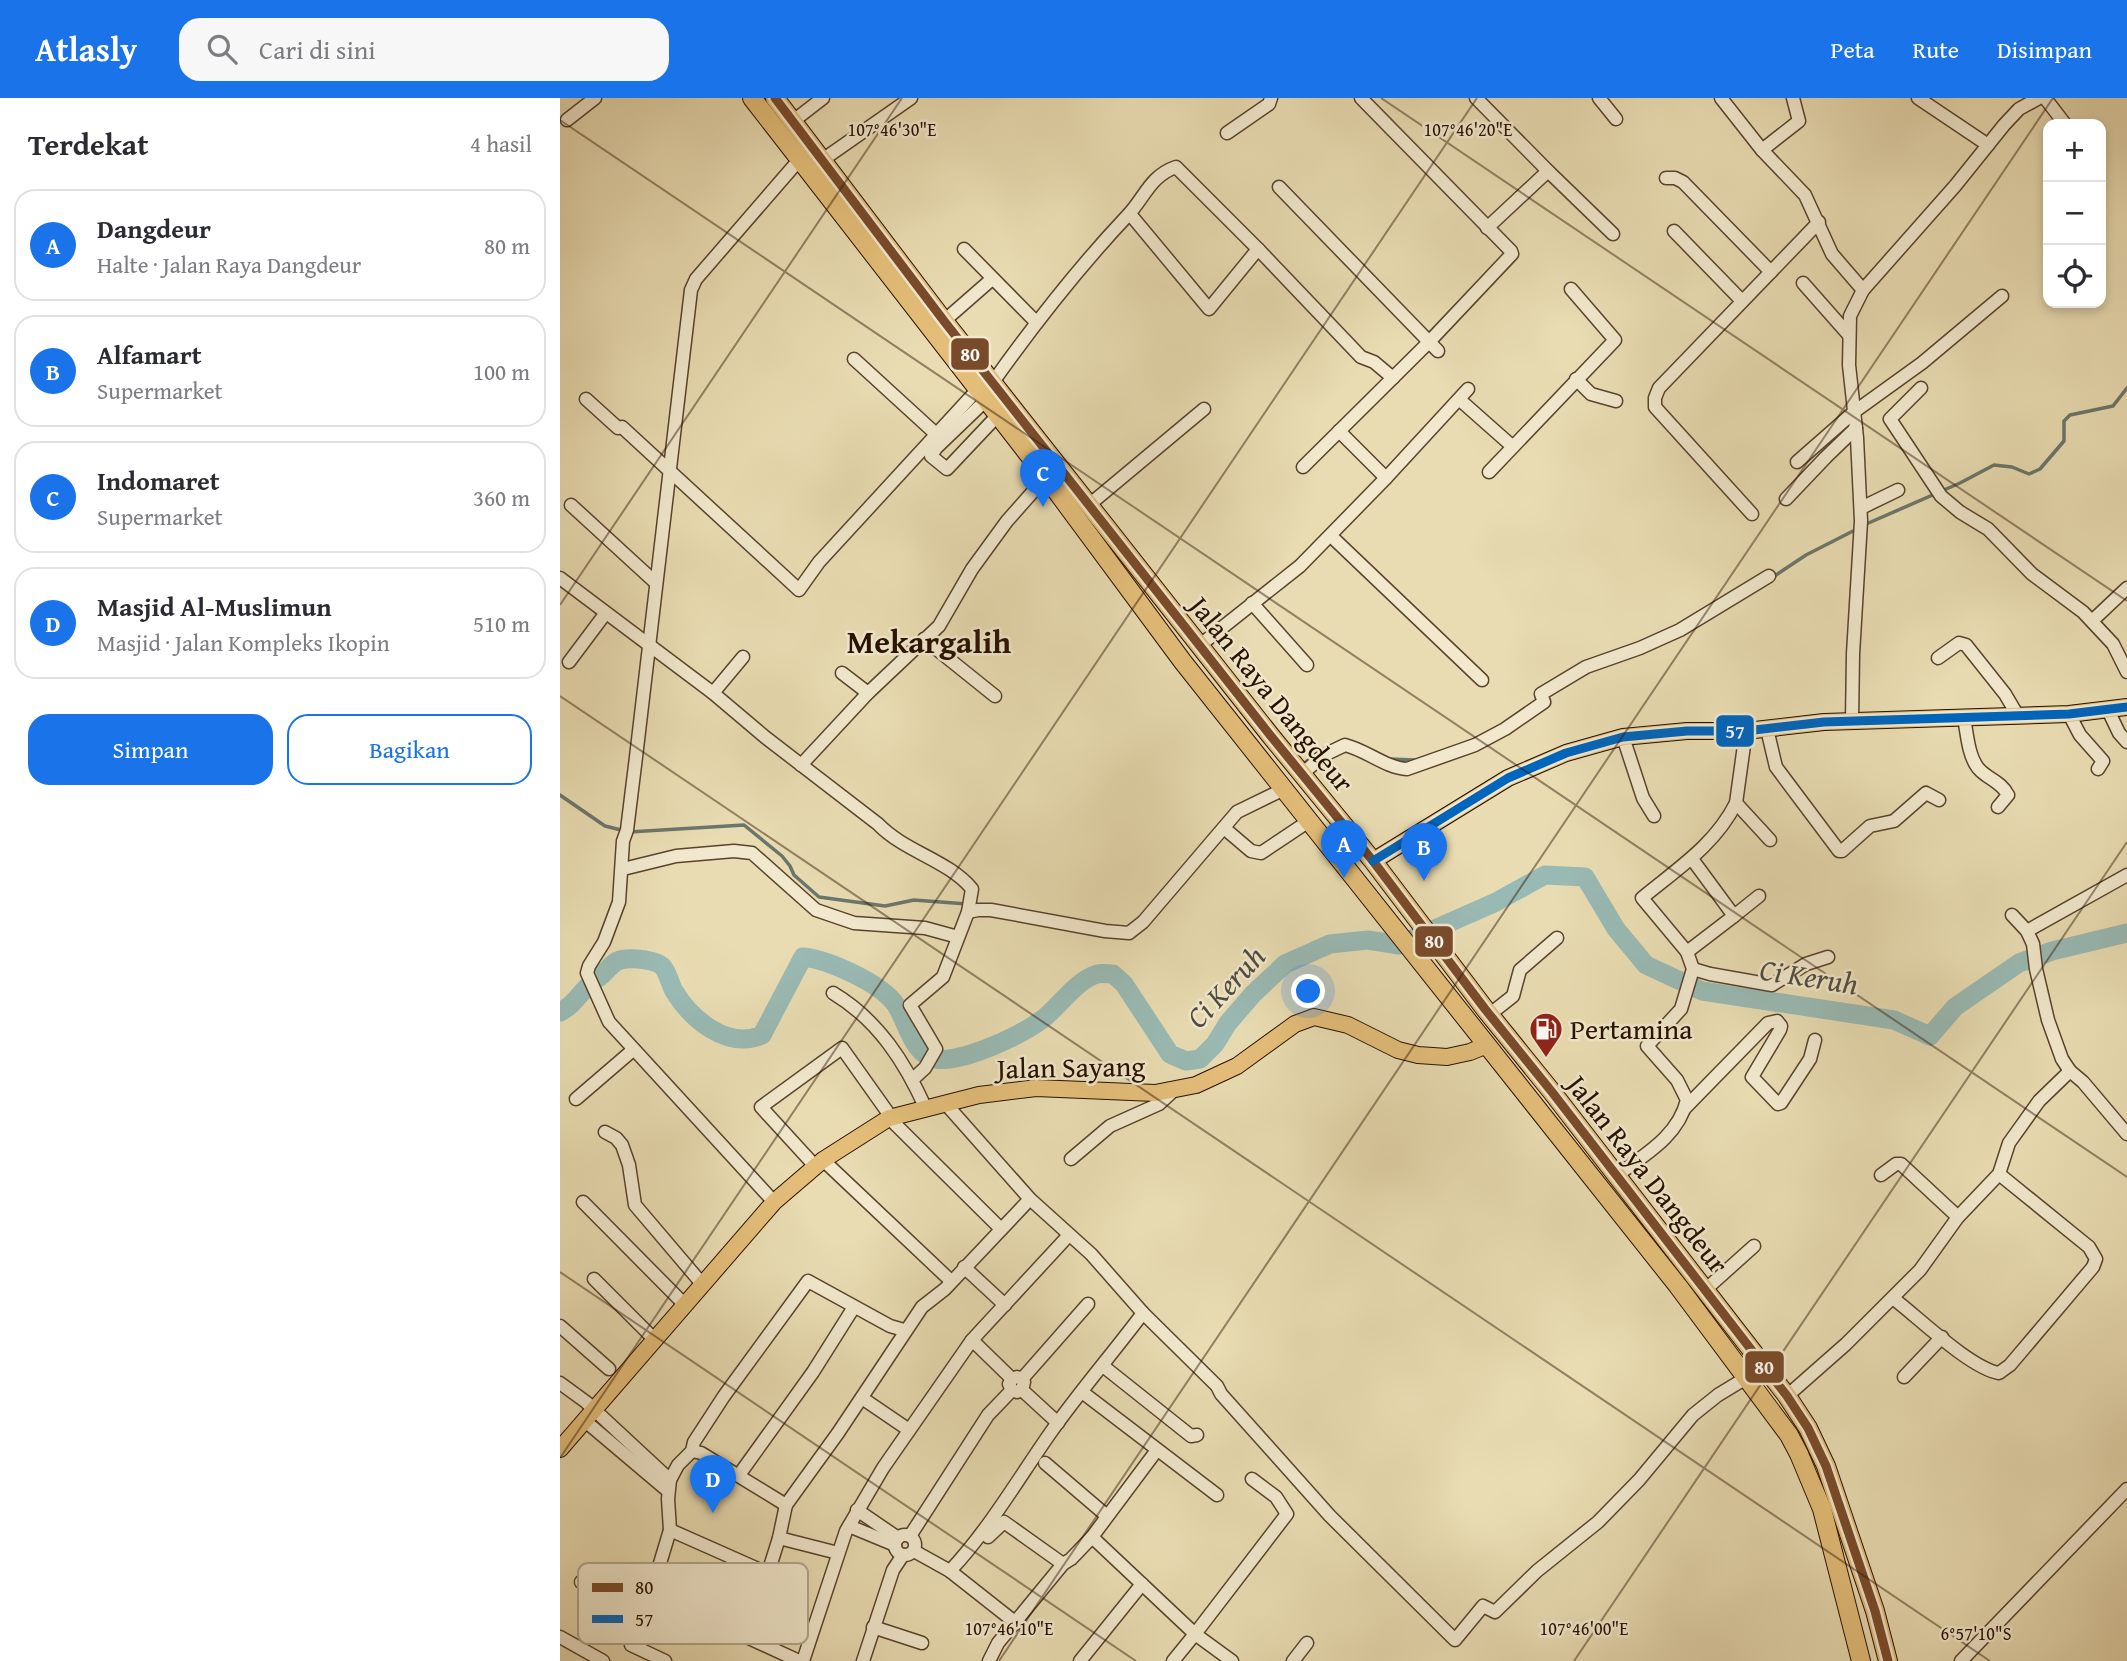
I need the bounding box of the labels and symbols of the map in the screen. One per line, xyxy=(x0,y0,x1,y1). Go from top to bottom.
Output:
text: 107°46'30"E xyxy=(848,116,936,143)
text: 107°46'20"E xyxy=(1424,116,1512,143)
line badge: 80 xyxy=(950,337,990,371)
text: 80 xyxy=(960,340,980,368)
pin: C xyxy=(1020,449,1066,507)
street label: Jalan Raya Dangdeur xyxy=(1178,584,1365,801)
district label: Mekargalih xyxy=(847,618,1011,665)
line badge: 57 xyxy=(1715,714,1755,748)
text: 57 xyxy=(1725,717,1745,745)
pin: A xyxy=(1321,820,1367,878)
pin: B xyxy=(1401,823,1447,881)
line badge: 80 xyxy=(1414,925,1454,958)
text: 80 xyxy=(1424,927,1444,955)
water label: Ci Keruh xyxy=(1175,935,1275,1037)
water label: Ci Keruh xyxy=(1757,947,1861,1005)
your location xyxy=(1291,974,1325,1008)
place label: Pertamina xyxy=(1570,1008,1693,1049)
fuel station icon: Pertamina xyxy=(1527,1010,1565,1059)
street label: Jalan Sayang xyxy=(993,1045,1146,1088)
street label: Jalan Raya Dangdeur xyxy=(1556,1063,1739,1282)
line badge: 80 xyxy=(1744,1350,1785,1384)
text: 80 xyxy=(1754,1353,1774,1381)
pin: D xyxy=(690,1455,736,1513)
legend xyxy=(578,1563,808,1644)
text: 80 xyxy=(635,1573,653,1601)
text: 57 xyxy=(635,1605,653,1633)
text: 107°46'10"E xyxy=(965,1615,1053,1642)
text: 107°46'00"E xyxy=(1540,1615,1628,1642)
text: 6°57'10"S xyxy=(1940,1620,2012,1647)

